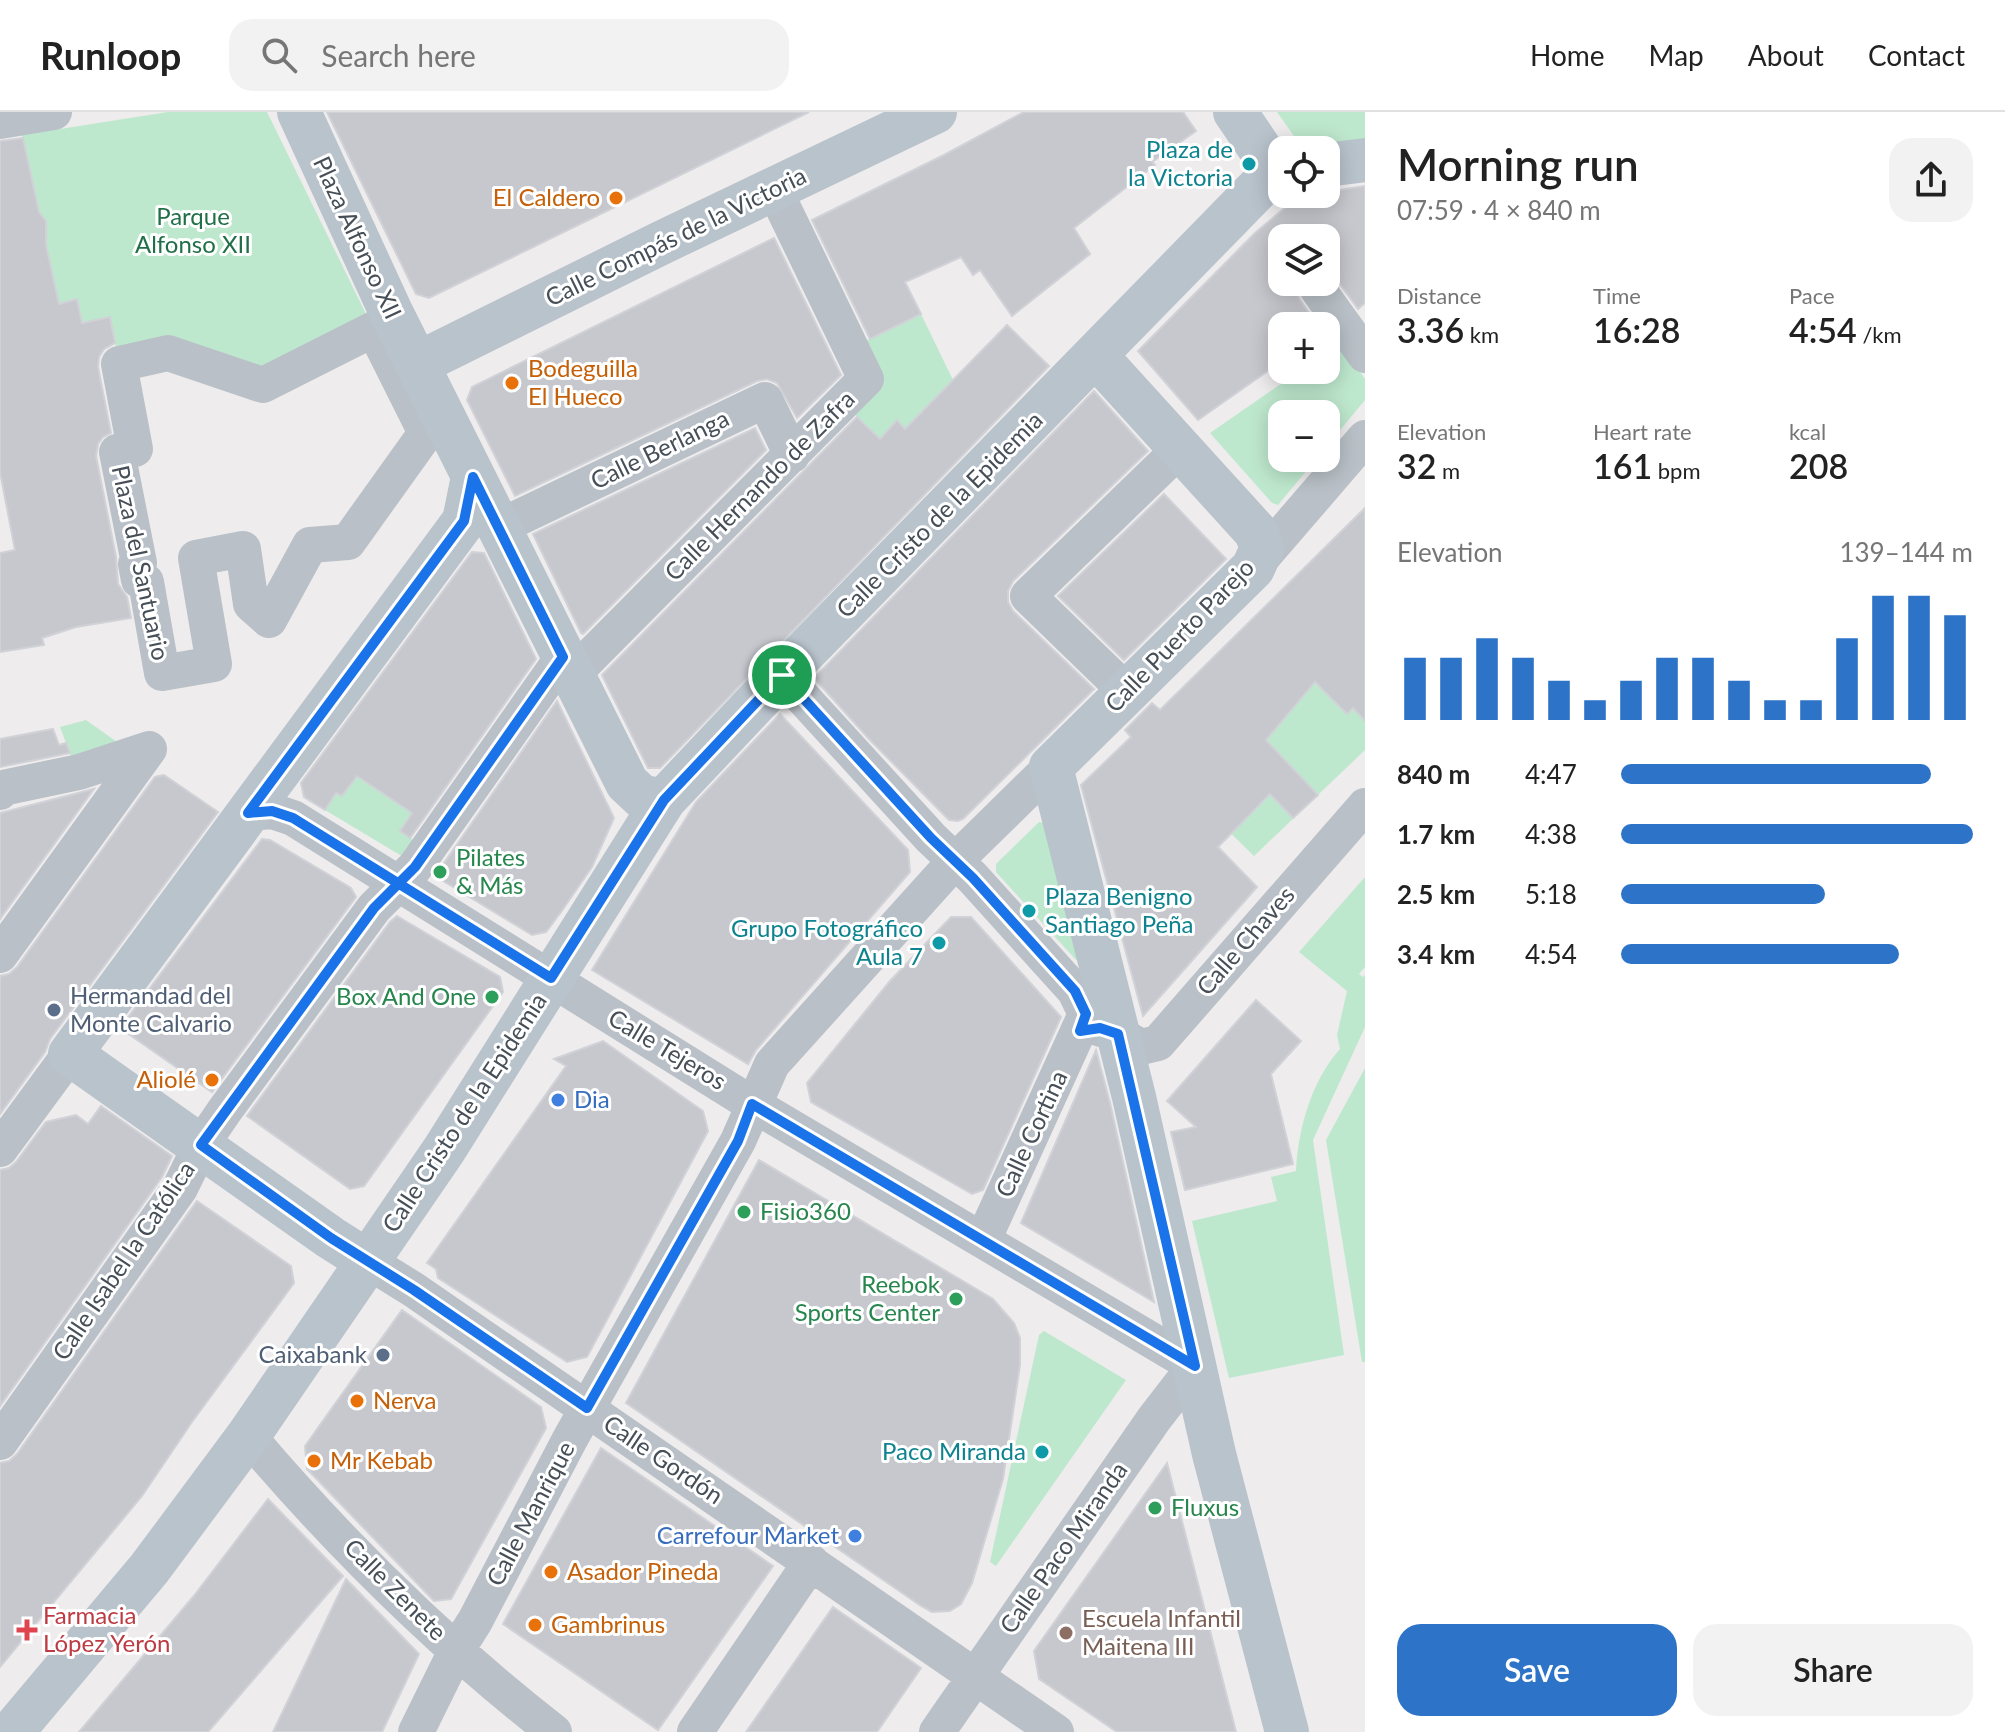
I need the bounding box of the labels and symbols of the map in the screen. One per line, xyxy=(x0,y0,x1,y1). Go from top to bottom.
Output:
place label: Plaza de la Victoria xyxy=(1128,134,1233,191)
street label: Plaza Alfonso XII xyxy=(308,151,409,323)
marker: Plaza de la Victoria xyxy=(1240,155,1258,173)
street label: Calle Compás de la Victoria xyxy=(540,160,810,311)
place label: El Caldero xyxy=(493,182,600,211)
marker: El Caldero xyxy=(607,189,625,207)
park label: Parque Alfonso XII xyxy=(135,201,251,258)
place label: Bodeguilla El Hueco xyxy=(528,353,638,410)
marker: Bodeguilla El Hueco xyxy=(503,374,521,392)
street label: Calle Hernando de Zafra xyxy=(658,384,860,586)
street label: Calle Berlanga xyxy=(585,403,733,495)
street label: Calle Cristo de la Epidemia xyxy=(830,405,1048,623)
street label: Plaza del Santuario xyxy=(107,462,176,663)
street label: Calle Puerto Parejo xyxy=(1098,552,1259,718)
pin xyxy=(748,641,816,709)
place label: Pilates & Más xyxy=(456,842,525,899)
marker: Pilates & Más xyxy=(431,863,449,881)
street label: Calle Chaves xyxy=(1190,880,1300,1000)
place label: Plaza Benigno Santiago Peña xyxy=(1045,881,1194,938)
marker: Plaza Benigno Santiago Peña xyxy=(1020,902,1038,920)
place label: Grupo Fotográfico Aula 7 xyxy=(731,913,923,970)
marker: Grupo Fotográfico Aula 7 xyxy=(930,934,948,952)
place label: Hermandad del Monte Calvario xyxy=(70,980,232,1037)
place label: Box And One xyxy=(336,981,476,1010)
street label: Calle Cristo de la Epidemia xyxy=(375,987,552,1237)
marker: Box And One xyxy=(483,988,501,1006)
marker: Hermandad del Monte Calvario xyxy=(45,1001,63,1019)
street label: Calle Tejeros xyxy=(604,1002,732,1095)
place label: Aliolé xyxy=(136,1064,196,1093)
street label: Calle Cortina xyxy=(989,1065,1073,1201)
marker: Aliolé xyxy=(203,1071,221,1089)
place label: Dia xyxy=(574,1084,610,1113)
marker: Dia xyxy=(549,1091,567,1109)
street label: Calle Isabel la Católica xyxy=(46,1155,200,1365)
place label: Fisio360 xyxy=(760,1196,851,1225)
marker: Fisio360 xyxy=(735,1203,753,1221)
place label: Reebok Sports Center xyxy=(795,1269,941,1326)
marker: Reebok Sports Center xyxy=(947,1290,965,1308)
place label: Caixabank xyxy=(258,1339,368,1368)
marker: Caixabank xyxy=(374,1346,392,1364)
place label: Nerva xyxy=(373,1385,436,1414)
marker: Nerva xyxy=(348,1392,366,1410)
street label: Calle Gordón xyxy=(599,1408,729,1509)
street label: Calle Manrique xyxy=(479,1436,580,1590)
place label: Paco Miranda xyxy=(882,1436,1026,1465)
marker: Paco Miranda xyxy=(1033,1443,1051,1461)
place label: Mr Kebab xyxy=(330,1445,433,1474)
marker: Mr Kebab xyxy=(305,1452,323,1470)
street label: Calle Paco Miranda xyxy=(993,1456,1133,1638)
place label: Fluxus xyxy=(1171,1492,1239,1521)
marker: Fluxus xyxy=(1146,1499,1164,1517)
place label: Carrefour Market xyxy=(657,1520,839,1549)
marker: Carrefour Market xyxy=(846,1527,864,1545)
street label: Calle Zenete xyxy=(339,1532,453,1646)
place label: Asador Pineda xyxy=(567,1556,719,1585)
marker: Asador Pineda xyxy=(542,1563,560,1581)
place label: Farmacia López Yerón xyxy=(43,1600,171,1657)
place label: Escuela Infantil Maitena III xyxy=(1082,1603,1241,1660)
place label: Gambrinus xyxy=(551,1609,665,1638)
marker: Gambrinus xyxy=(526,1616,544,1634)
marker: Farmacia López Yerón xyxy=(18,1621,36,1639)
marker: Escuela Infantil Maitena III xyxy=(1057,1624,1075,1642)

